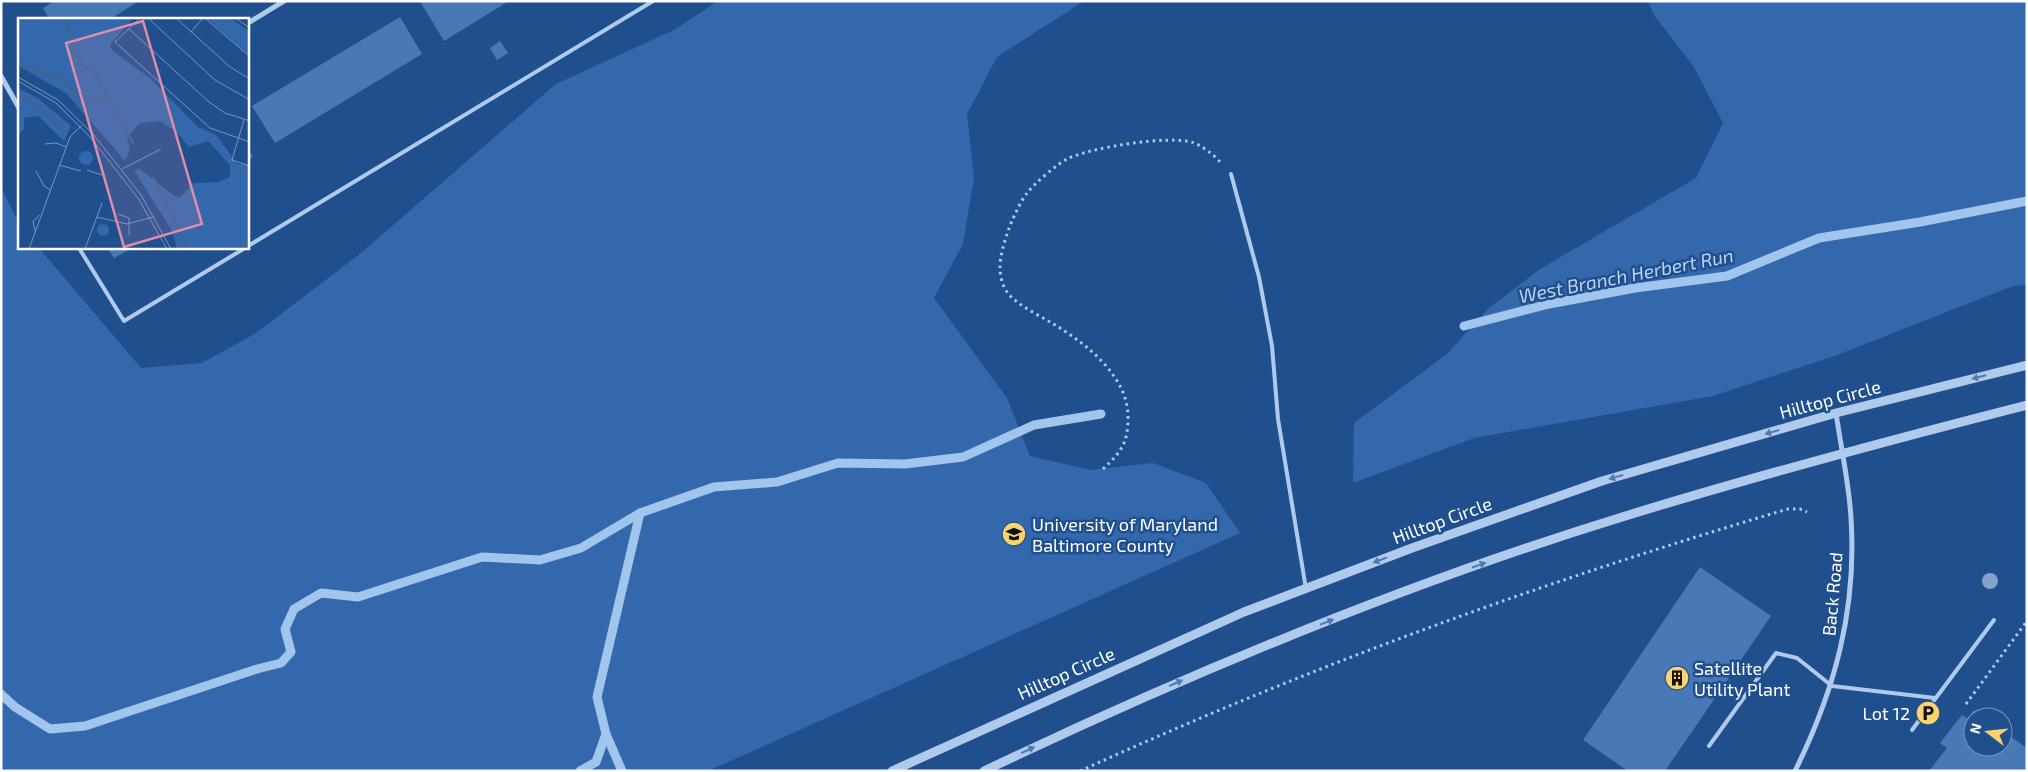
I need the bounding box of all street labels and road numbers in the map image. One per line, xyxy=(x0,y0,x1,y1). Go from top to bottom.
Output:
street label: Hilltop Circle xyxy=(1777,375,1883,423)
street label: Hilltop Circle xyxy=(1389,492,1495,548)
street label: Back Road xyxy=(1817,551,1847,637)
street label: Hilltop Circle xyxy=(1014,642,1118,704)

